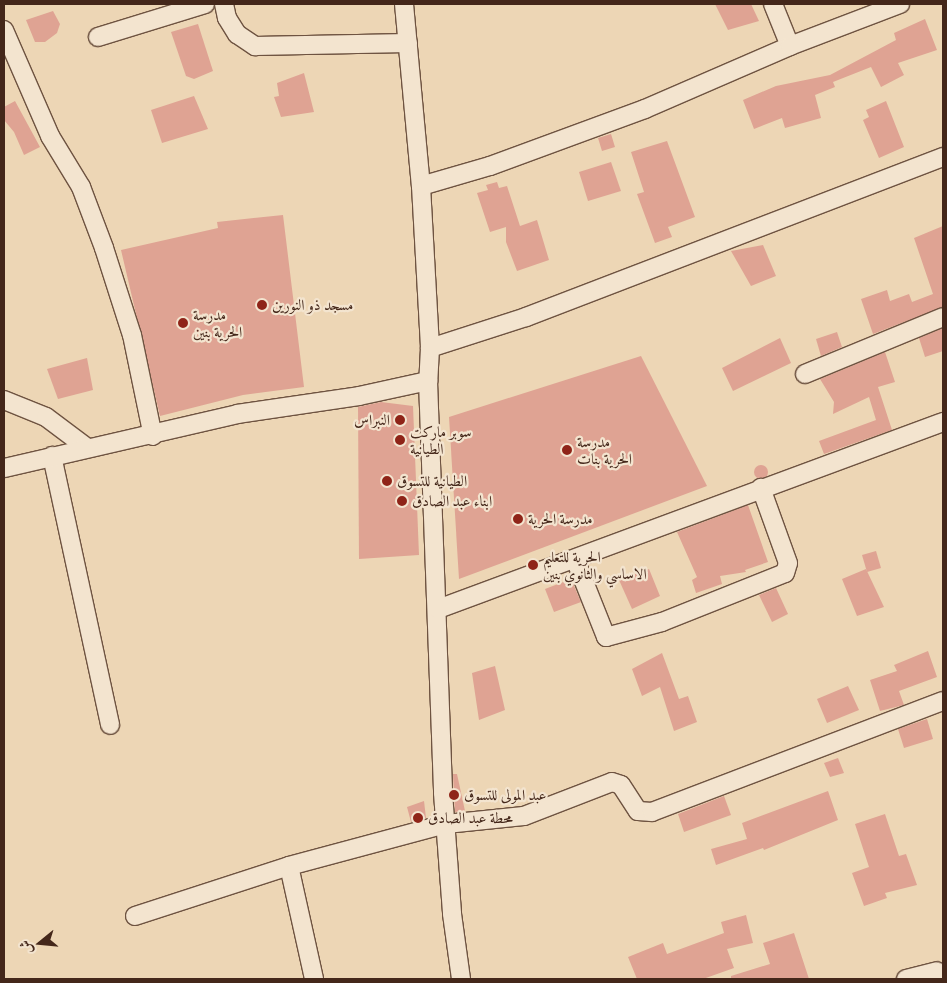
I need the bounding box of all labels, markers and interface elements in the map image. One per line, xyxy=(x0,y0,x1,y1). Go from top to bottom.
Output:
place label: مسجد ذو النورين xyxy=(272,296,353,314)
marker: مسجد ذو النورين xyxy=(256,299,268,311)
place label: مدرسة الحرية بنين xyxy=(193,305,242,340)
marker: مدرسة الحرية بنين xyxy=(177,317,189,329)
place label: النبراس xyxy=(354,411,390,429)
marker: النبراس xyxy=(394,414,406,426)
place label: سوبر ماركت الطيانية xyxy=(410,422,472,457)
place label: مدرسة الحرية بنات xyxy=(577,432,632,467)
marker: سوبر ماركت الطيانية xyxy=(394,434,406,446)
marker: مدرسة الحرية بنات xyxy=(561,444,573,456)
place label: الطيانية للتسوق xyxy=(397,472,467,490)
marker: الطيانية للتسوق xyxy=(381,475,393,487)
place label: ابناء عبد الصادق xyxy=(412,492,492,510)
marker: ابناء عبد الصادق xyxy=(396,495,408,507)
place label: مدرسة الحرية xyxy=(528,510,593,528)
marker: مدرسة الحرية xyxy=(512,513,524,525)
place label: الحرية للتعليم الاساسي والثانوي بنين xyxy=(543,547,647,582)
marker: الحرية للتعليم الاساسي والثانوي بنين xyxy=(527,559,539,571)
place label: عبد المولى للتسوق xyxy=(464,786,546,804)
marker: عبد المولى للتسوق xyxy=(448,789,460,801)
place label: محطة عبد الصادق xyxy=(428,809,513,827)
marker: محطة عبد الصادق xyxy=(412,812,424,824)
north arrow xyxy=(15,918,65,968)
text: ش xyxy=(14,938,37,957)

